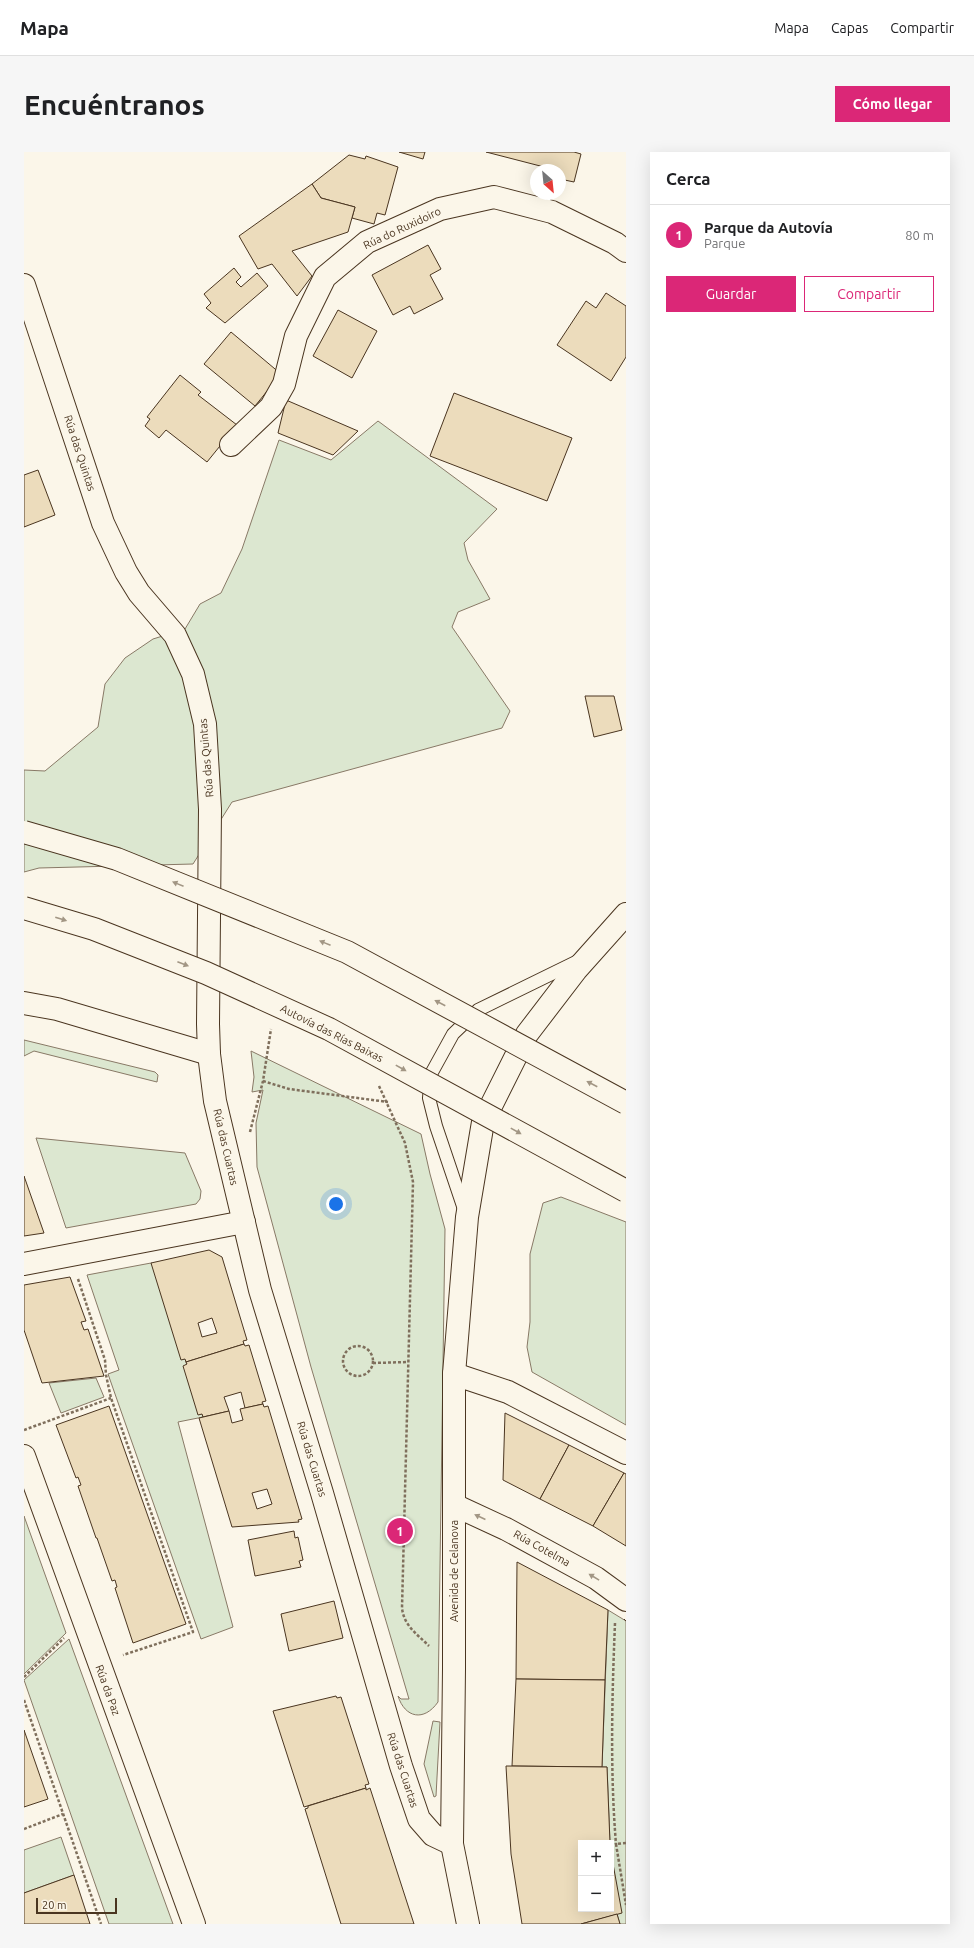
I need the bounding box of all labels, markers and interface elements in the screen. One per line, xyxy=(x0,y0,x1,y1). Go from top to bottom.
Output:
text: Mapa xyxy=(20,17,69,39)
text: Mapa xyxy=(774,20,809,36)
text: Capas xyxy=(831,20,868,36)
text: Compartir xyxy=(890,20,954,36)
button: Cómo llegar xyxy=(835,86,950,122)
text: Encuéntranos xyxy=(24,89,205,120)
north arrow xyxy=(530,164,566,200)
text: Cerca xyxy=(666,169,711,188)
street label: Rúa do Ruxidoiro xyxy=(361,205,443,251)
text: Parque da Autovía xyxy=(704,219,833,236)
text: 1 xyxy=(675,228,683,242)
text: 80 m xyxy=(905,228,934,242)
text: Parque xyxy=(704,236,745,250)
button: Guardar xyxy=(666,276,796,312)
button: Compartir xyxy=(804,276,934,312)
street label: Rúa das Quintas xyxy=(62,413,98,493)
street label: Rúa das Quintas xyxy=(197,718,215,798)
one-way arrow xyxy=(172,880,184,886)
one-way arrow xyxy=(56,916,68,922)
one-way arrow xyxy=(318,940,330,946)
one-way arrow xyxy=(178,961,190,967)
one-way arrow xyxy=(434,999,446,1006)
street label: Autovía das Rías Baixas xyxy=(279,1002,385,1064)
one-way arrow xyxy=(395,1065,407,1072)
one-way arrow xyxy=(586,1081,598,1087)
street label: Rúa das Cuartas xyxy=(211,1108,241,1187)
one-way arrow xyxy=(510,1127,521,1134)
your location xyxy=(326,1194,346,1214)
street label: Rúa das Cuartas xyxy=(295,1420,329,1498)
one-way arrow xyxy=(474,1514,485,1520)
pin: 1 xyxy=(387,1516,413,1546)
street label: Avenida de Celanova xyxy=(448,1520,460,1622)
street label: Rúa Cotelma xyxy=(512,1528,572,1568)
one-way arrow xyxy=(588,1574,600,1581)
street label: Rúa da Paz xyxy=(93,1663,123,1717)
street label: Rúa das Cuartas xyxy=(385,1731,421,1809)
map controls xyxy=(578,1840,614,1912)
button: + xyxy=(578,1840,614,1876)
button: − xyxy=(578,1876,614,1912)
scale bar xyxy=(36,1896,117,1915)
text: 20 m xyxy=(42,1899,66,1911)

